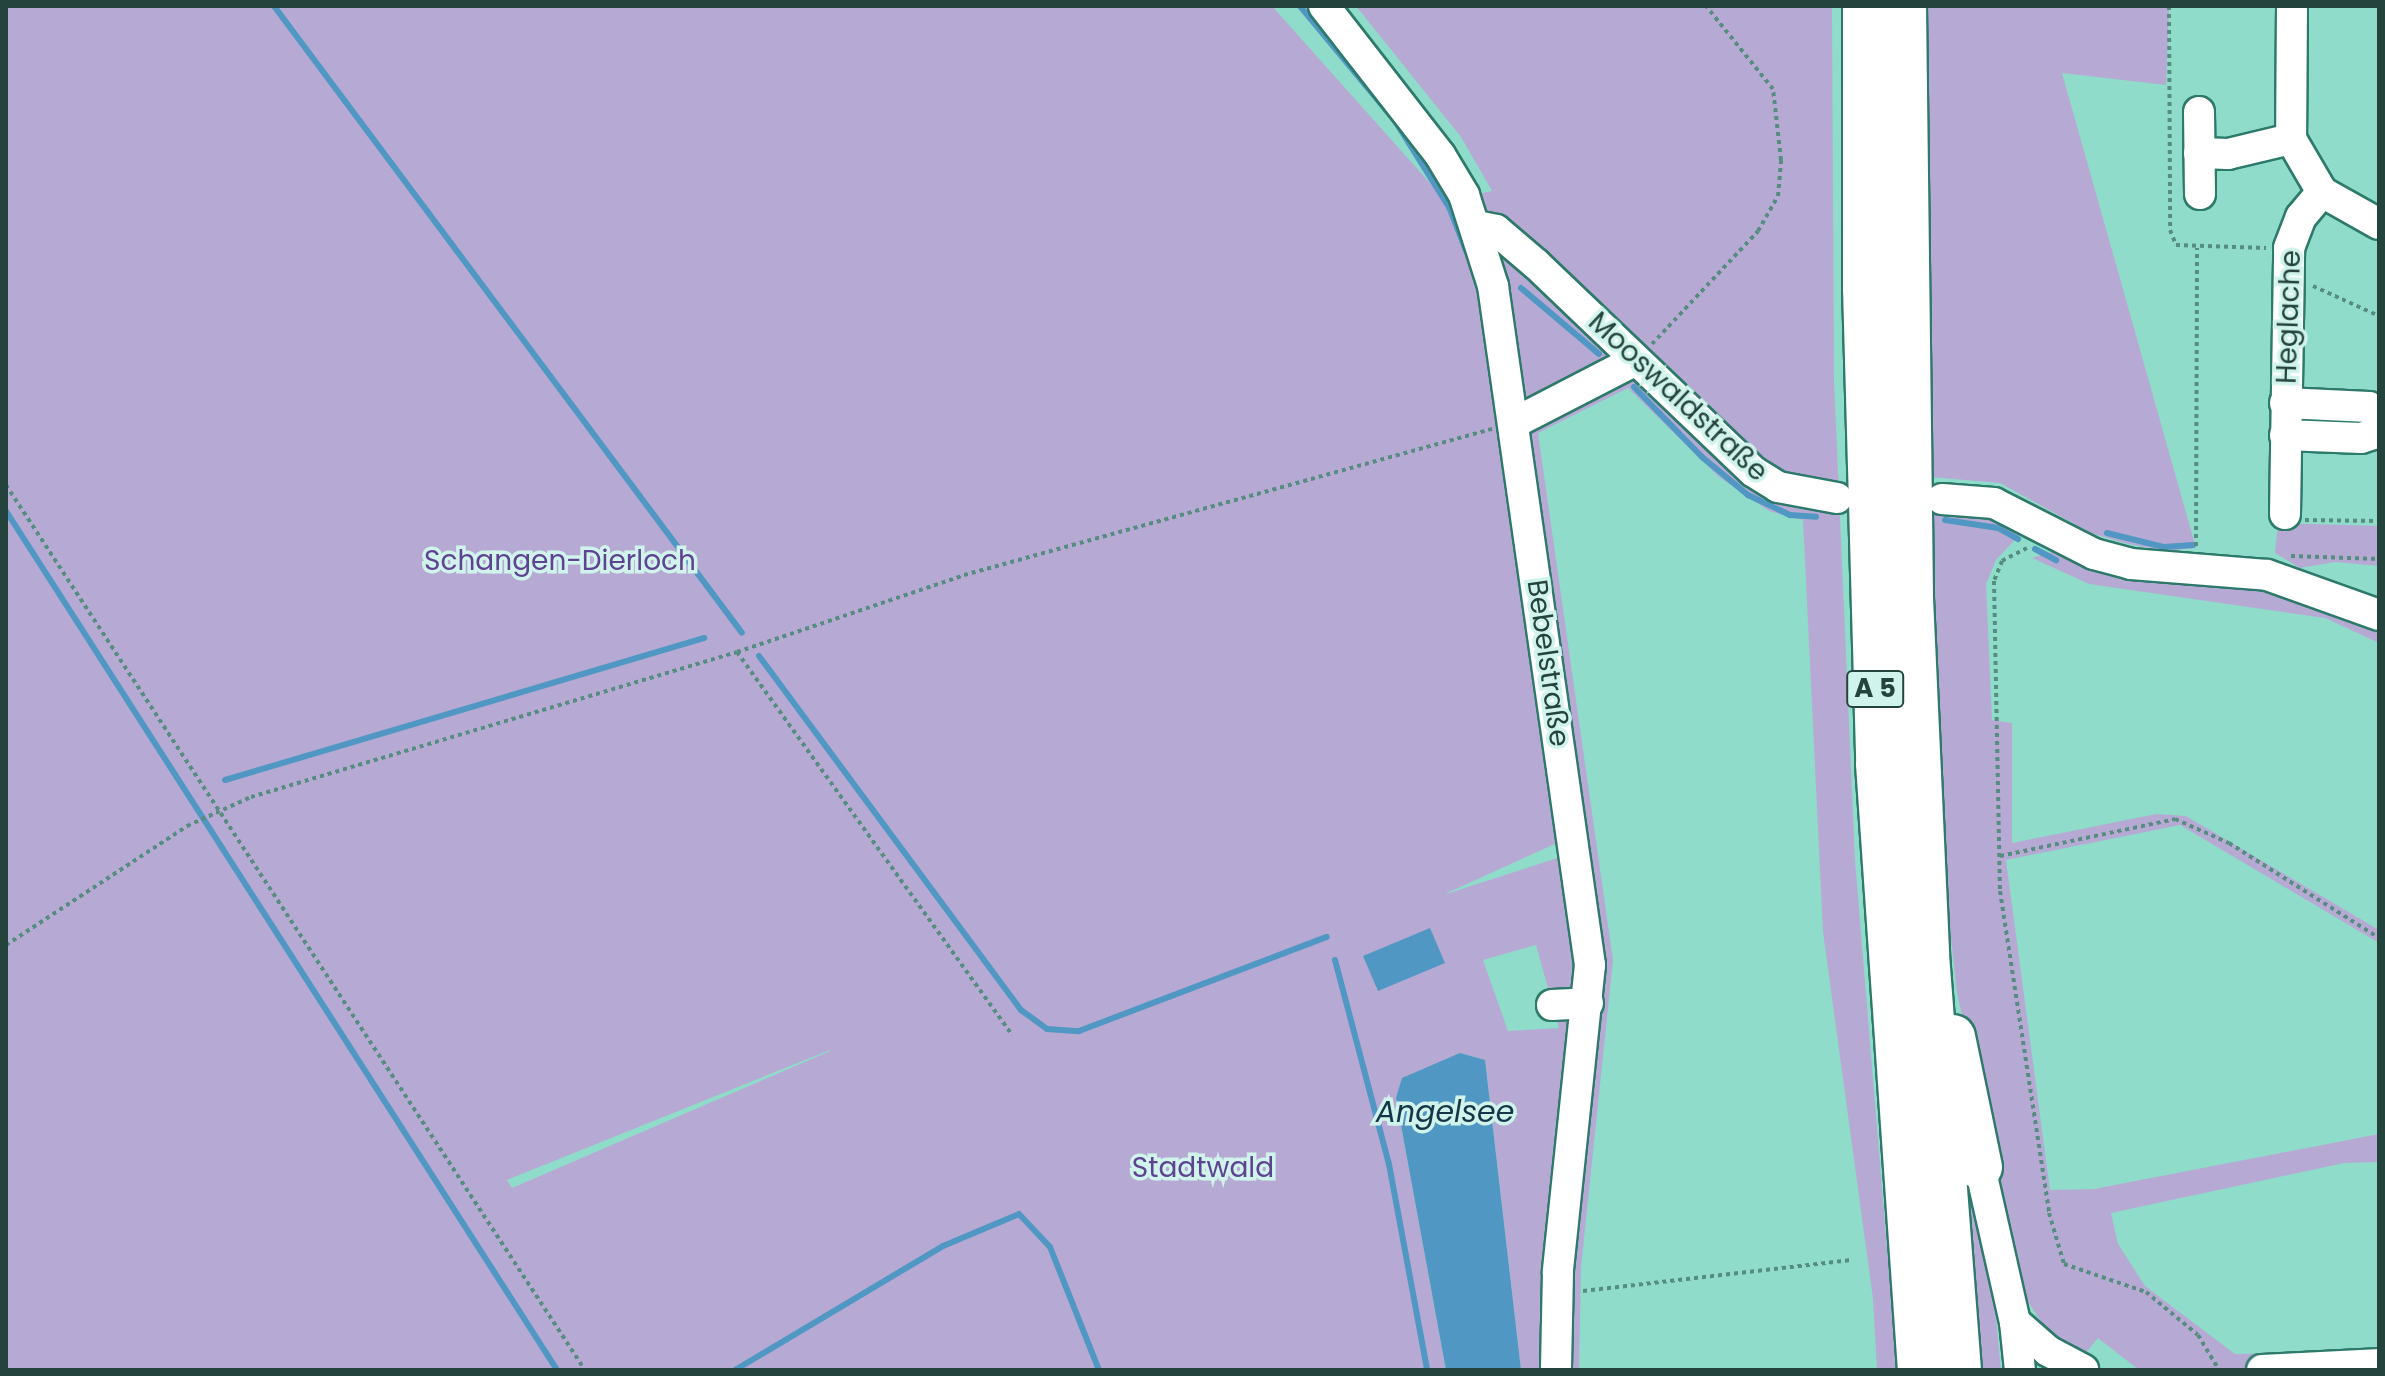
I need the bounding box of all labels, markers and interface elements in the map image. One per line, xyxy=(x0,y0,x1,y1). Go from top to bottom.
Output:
street label: Heglache xyxy=(2270,250,2308,384)
street label: Mooswaldstraße xyxy=(1581,305,1775,489)
park label: Schangen-Dierloch xyxy=(424,544,696,578)
street label: Bebelstraße xyxy=(1520,577,1576,749)
road number: A 5 xyxy=(1845,667,1905,711)
water label: Angelsee xyxy=(1376,1094,1514,1130)
park label: Stadtwald xyxy=(1132,1151,1274,1185)

